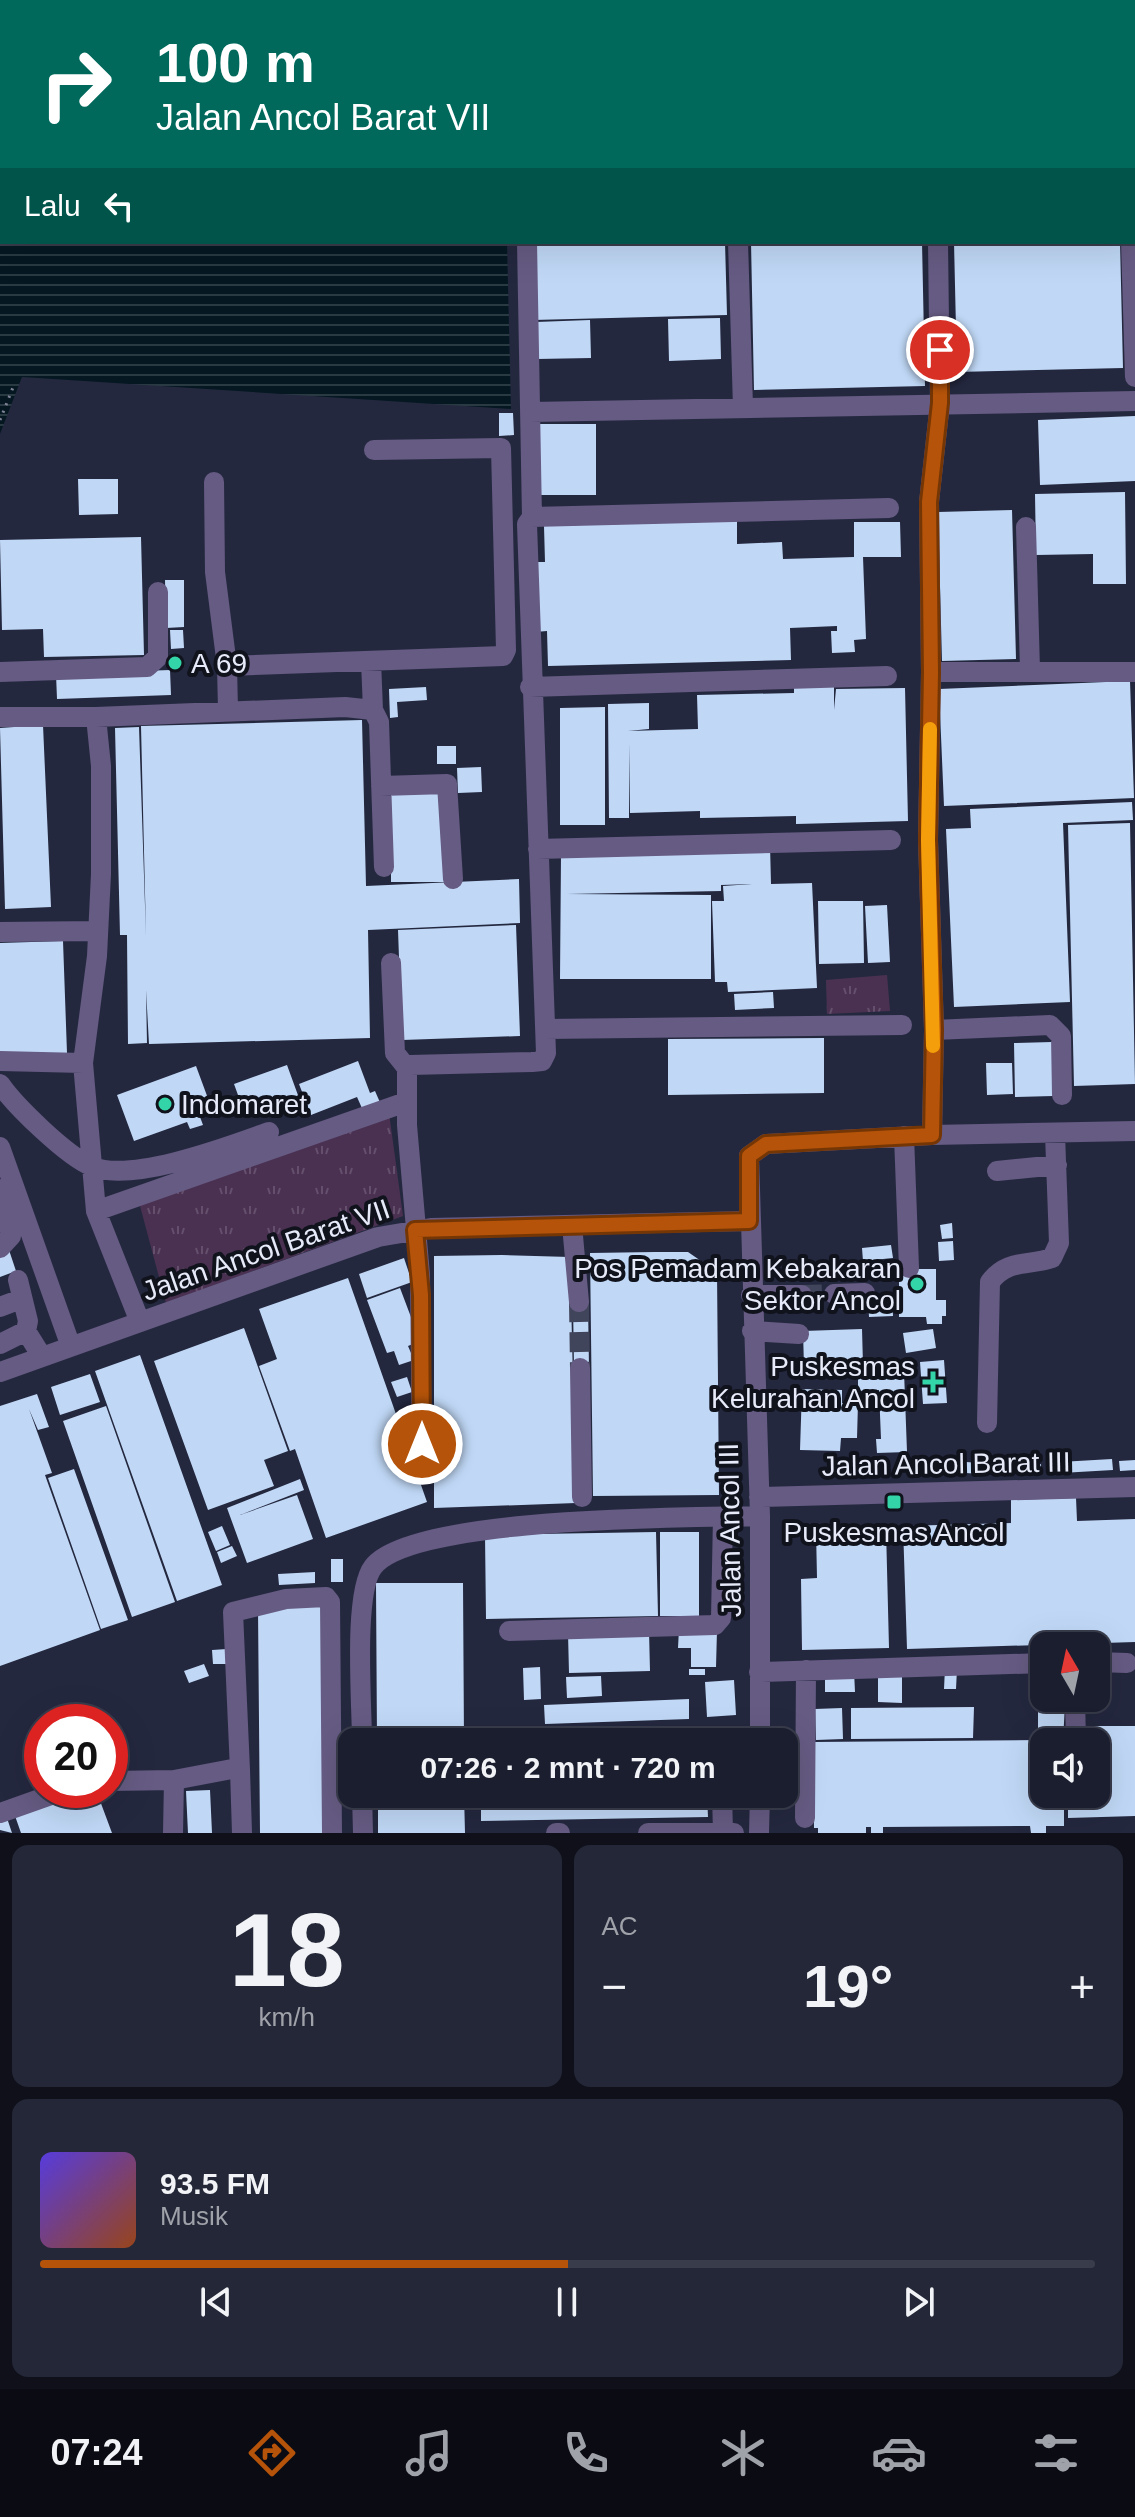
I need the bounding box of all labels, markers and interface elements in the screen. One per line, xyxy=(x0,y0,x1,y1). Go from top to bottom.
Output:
text: 100 m xyxy=(156,31,315,94)
icon: right xyxy=(24,32,128,136)
text: Jalan Ancol Barat VII xyxy=(156,97,490,138)
icon: left xyxy=(97,184,141,228)
text: Lalu xyxy=(24,189,81,222)
pin xyxy=(906,316,974,384)
icon: arrive xyxy=(918,328,962,372)
place label: A 69 xyxy=(191,648,247,679)
marker: A 69 xyxy=(166,654,184,672)
place label: Indomaret xyxy=(181,1089,307,1120)
marker: Indomaret xyxy=(156,1095,174,1113)
street label: Jalan Ancol Barat VII xyxy=(138,1193,394,1307)
place label: Pos Pemadam Kebakaran Sektor Ancol xyxy=(574,1253,901,1316)
marker: Pos Pemadam Kebakaran Sektor Ancol xyxy=(908,1275,926,1293)
place label: Puskesmas Kelurahan Ancol xyxy=(711,1351,915,1414)
marker: Puskesmas Kelurahan Ancol xyxy=(922,1371,944,1393)
position arrow xyxy=(380,1402,464,1486)
street label: Jalan Ancol III xyxy=(713,1443,747,1617)
street label: Jalan Ancol Barat III xyxy=(821,1446,1071,1482)
marker: Puskesmas Ancol xyxy=(885,1493,903,1511)
place label: Puskesmas Ancol xyxy=(784,1517,1005,1548)
north arrow xyxy=(1030,1632,1110,1712)
map controls xyxy=(1030,1632,1110,1808)
speed limit sign: 20 xyxy=(24,1704,128,1808)
button: sound xyxy=(1030,1728,1110,1808)
text: 07:26 · 2 mnt · 720 m xyxy=(420,1751,716,1784)
text: 18 xyxy=(229,1892,345,2008)
text: AC xyxy=(602,1911,638,1941)
text: 19° xyxy=(803,1953,894,2020)
text: − xyxy=(602,1962,627,2011)
text: + xyxy=(1069,1962,1095,2011)
text: km/h xyxy=(259,2002,315,2032)
text: 93.5 FM xyxy=(160,2167,270,2200)
text: Musik xyxy=(160,2201,228,2231)
icon: previous xyxy=(194,2280,238,2324)
icon: pause xyxy=(545,2280,589,2324)
icon: next xyxy=(897,2280,941,2324)
icon: directions xyxy=(244,2425,300,2481)
icon: music xyxy=(401,2425,457,2481)
icon: phone xyxy=(558,2425,614,2481)
icon: climate xyxy=(715,2425,771,2481)
icon: car xyxy=(871,2425,927,2481)
icon: filters xyxy=(1028,2425,1084,2481)
text: 07:24 xyxy=(50,2432,143,2473)

